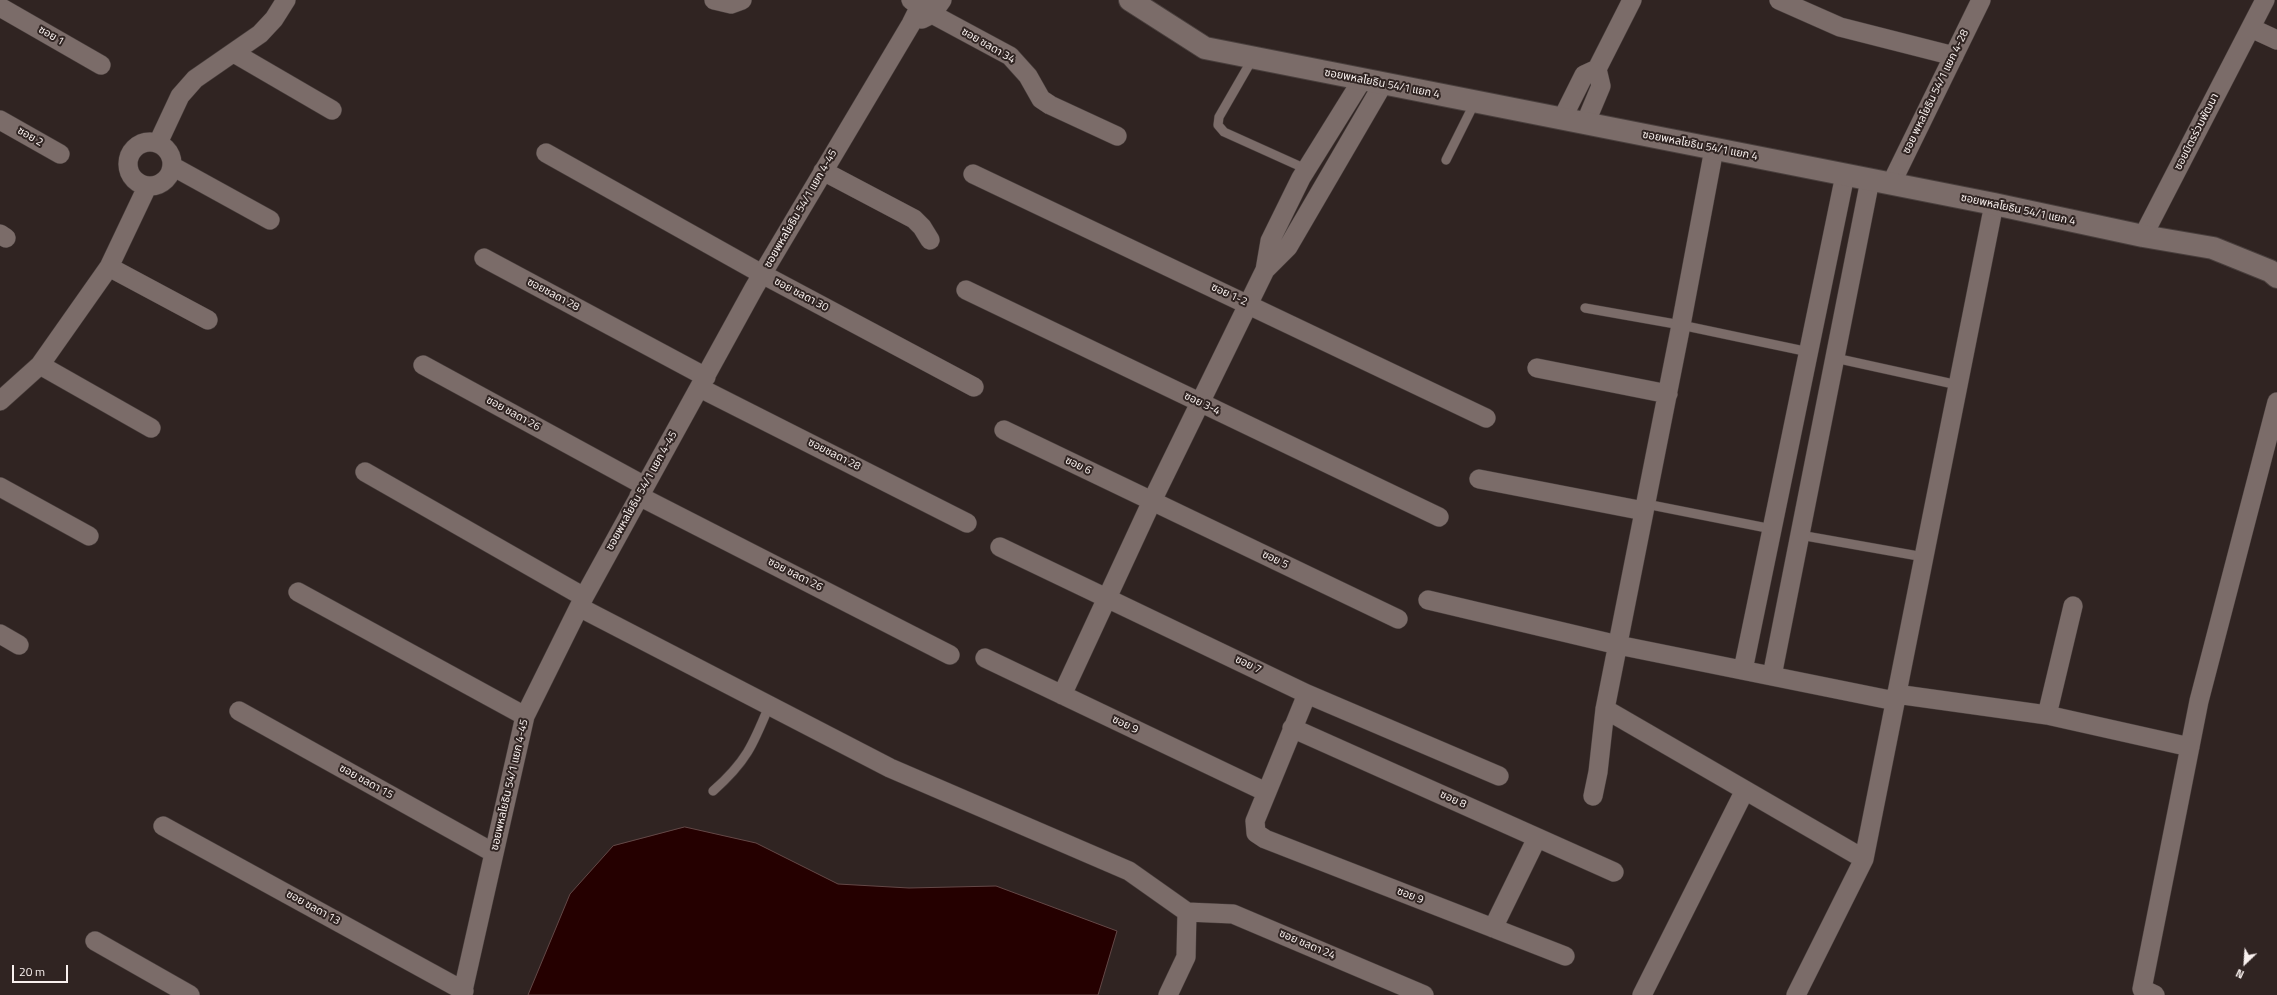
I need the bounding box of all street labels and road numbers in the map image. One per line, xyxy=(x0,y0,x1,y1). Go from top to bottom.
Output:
street label: ซอย 1 xyxy=(36,23,66,49)
street label: ซอย ชลดา 34 xyxy=(959,25,1017,67)
street label: ซอย พหลโยธิน 54/1 แยก 4-28 xyxy=(1900,28,1972,156)
street label: ซอยพหลโยธิน 54/1 แยก 4 xyxy=(1323,66,1441,102)
street label: ซอยมิตรร่วมพัฒนา xyxy=(2172,91,2222,173)
street label: ซอย 2 xyxy=(15,124,45,150)
street label: ซอยพหลโยธิน 54/1 แยก 4 xyxy=(1641,128,1759,164)
street label: ซอยพหลโยธิน 54/1 แยก 4-45 xyxy=(762,148,840,270)
street label: ซอยพหลโยธิน 54/1 แยก 4 xyxy=(1959,191,2077,229)
street label: ซอย ชลดา 30 xyxy=(772,275,830,315)
street label: ซอยชลดา 28 xyxy=(525,276,581,314)
street label: ซอย 1-2 xyxy=(1209,281,1249,309)
street label: ซอย 3-4 xyxy=(1182,390,1222,418)
street label: ซอย ชลดา 26 xyxy=(484,394,542,434)
street label: ซอยพหลโยธิน 54/1 แยก 4-45 xyxy=(604,429,680,553)
street label: ซอยชลดา 28 xyxy=(805,436,863,474)
street label: ซอย 6 xyxy=(1063,454,1093,478)
street label: ซอย 5 xyxy=(1260,548,1290,572)
street label: ซอย ชลดา 26 xyxy=(765,556,825,594)
street label: ซอย 7 xyxy=(1233,653,1263,677)
street label: ซอย 9 xyxy=(1110,713,1140,737)
street label: ซอยพหลโยธิน 54/1 แยก 4-45 xyxy=(488,718,532,852)
street label: ซอย ชลดา 15 xyxy=(337,762,395,802)
street label: ซอย 8 xyxy=(1438,788,1468,812)
street label: ซอย 9 xyxy=(1395,885,1425,907)
street label: ซอย ชลดา 13 xyxy=(284,888,342,928)
street label: ซอย ชลดา 24 xyxy=(1277,927,1337,963)

